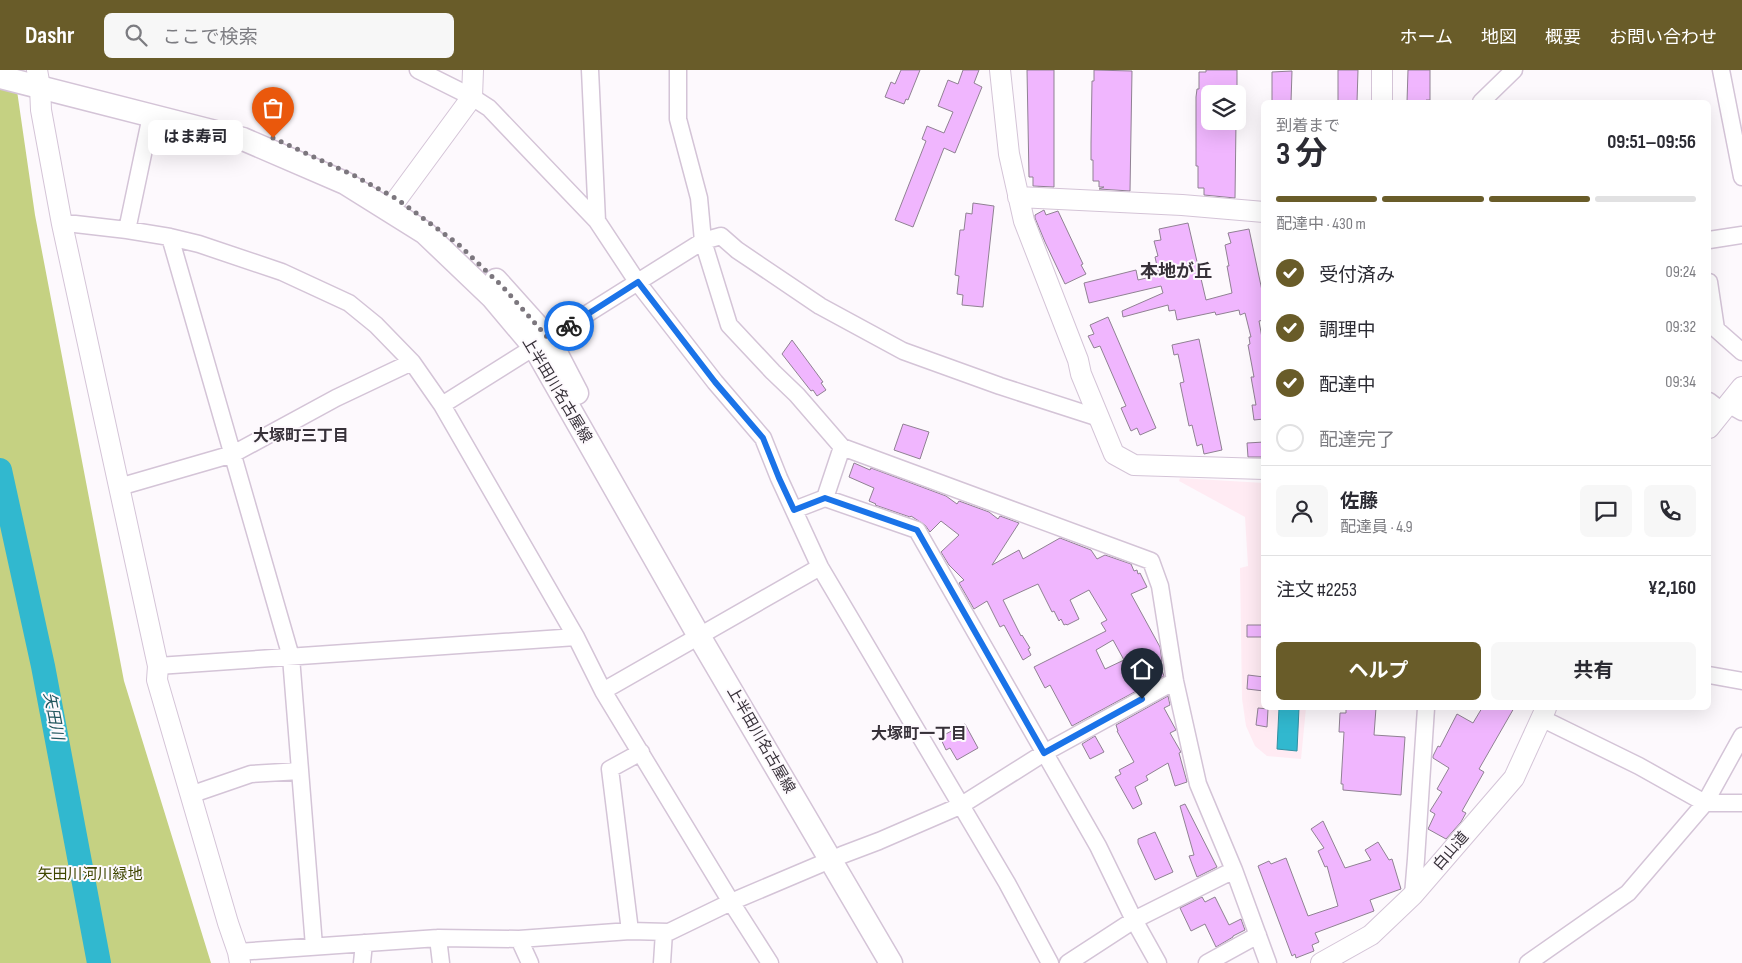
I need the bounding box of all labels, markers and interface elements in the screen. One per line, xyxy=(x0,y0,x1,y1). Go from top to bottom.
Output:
search box xyxy=(104,13,454,58)
text: Dashr xyxy=(25,21,74,50)
icon: search xyxy=(122,21,150,49)
text: ここで検索 xyxy=(162,26,257,49)
text: ホーム xyxy=(1400,27,1453,48)
text: 地図 xyxy=(1481,27,1517,48)
text: 概要 xyxy=(1545,27,1581,48)
text: お問い合わせ xyxy=(1609,27,1717,48)
map controls xyxy=(1201,85,1246,130)
button: layers xyxy=(1201,85,1246,130)
pin xyxy=(252,87,294,138)
icon: bag xyxy=(259,94,287,122)
text: 到着まで xyxy=(1276,117,1340,136)
callout: はま寿司 xyxy=(148,120,243,156)
text: はま寿司 xyxy=(163,128,228,147)
text: 09:51–09:56 xyxy=(1607,131,1696,154)
text: 3 分 xyxy=(1276,135,1327,174)
text: 配達中 · 430 m xyxy=(1276,215,1366,234)
icon: check xyxy=(1276,259,1304,287)
district label: 本地が丘 xyxy=(1140,261,1212,282)
text: 09:24 xyxy=(1666,263,1696,282)
text: 受付済み xyxy=(1319,264,1395,287)
courier xyxy=(544,301,594,351)
icon: bike xyxy=(555,312,583,340)
icon: check xyxy=(1276,314,1304,342)
text: 09:32 xyxy=(1665,318,1696,337)
text: 調理中 xyxy=(1319,319,1376,342)
street label: 上半田川名古屋線 xyxy=(518,334,596,446)
icon: check xyxy=(1276,369,1304,397)
text: 09:34 xyxy=(1665,373,1696,392)
text: 配達中 xyxy=(1319,374,1376,397)
district label: 大塚町三丁目 xyxy=(253,427,349,446)
text: 配達完了 xyxy=(1319,429,1395,452)
button: person xyxy=(1276,485,1328,537)
button: chat xyxy=(1580,485,1632,537)
button: phone xyxy=(1644,485,1696,537)
text: 佐藤 xyxy=(1340,490,1378,513)
text: 配達員 · 4.9 xyxy=(1340,518,1413,537)
text: ¥2,160 xyxy=(1648,577,1696,600)
text: 注文 #2253 xyxy=(1276,579,1357,602)
button: ヘルプ xyxy=(1276,642,1481,700)
button: 共有 xyxy=(1491,642,1696,700)
pin xyxy=(1121,648,1163,699)
icon: home xyxy=(1128,655,1156,683)
street label: 上半田川名古屋線 xyxy=(723,683,799,797)
water label: 矢田川 xyxy=(39,691,67,743)
district label: 大塚町一丁目 xyxy=(871,725,967,744)
street label: 白山道 xyxy=(1429,828,1473,874)
park label: 矢田川河川緑地 xyxy=(37,865,143,884)

